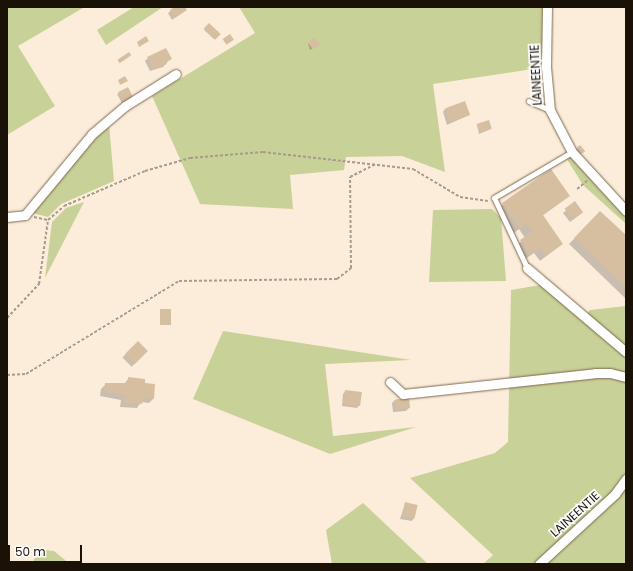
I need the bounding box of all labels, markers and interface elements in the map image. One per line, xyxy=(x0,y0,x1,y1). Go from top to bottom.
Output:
street label: LAINEENTIE xyxy=(527,44,545,106)
street label: LAINEENTIE xyxy=(548,488,602,540)
scale bar xyxy=(10,537,84,563)
text: 50 m xyxy=(15,543,46,560)

